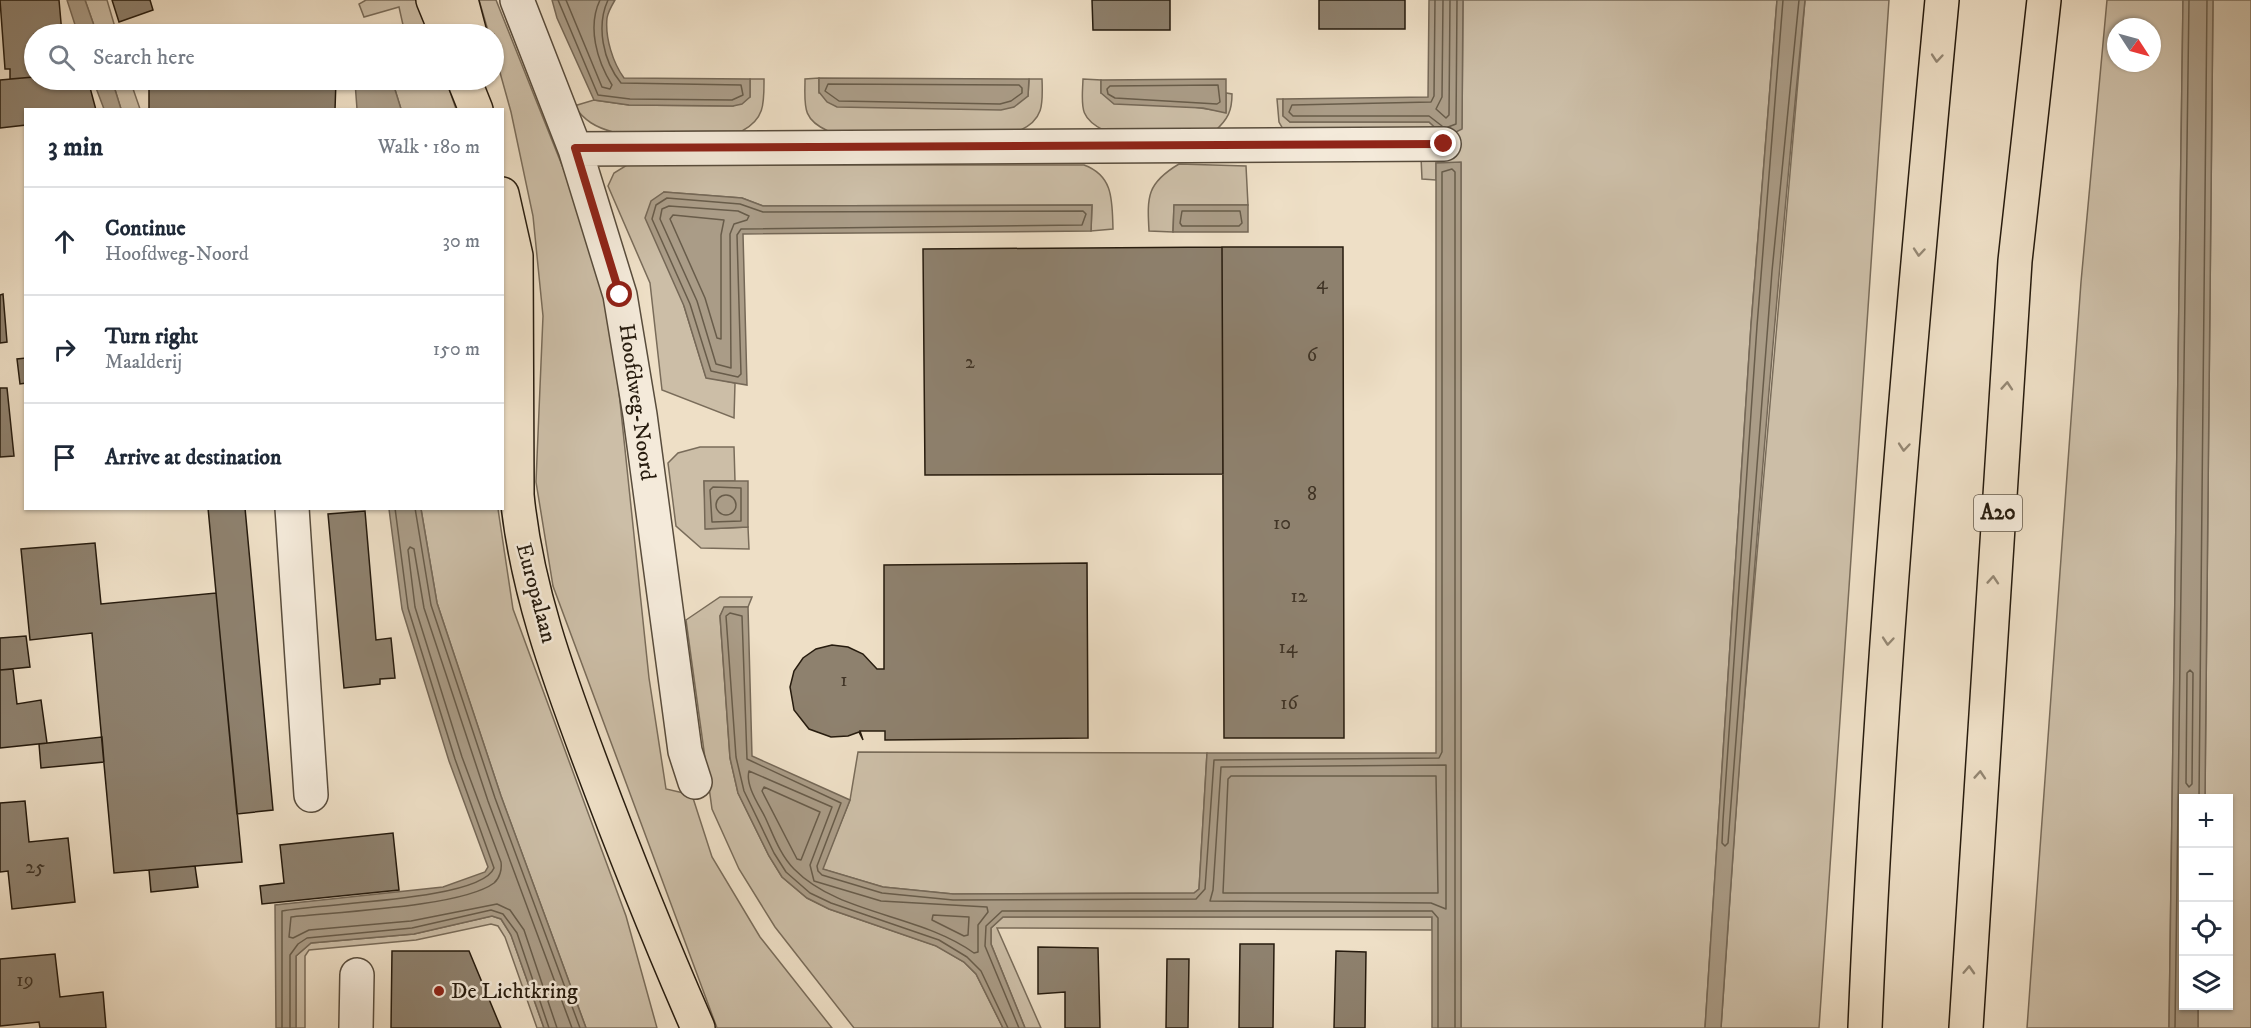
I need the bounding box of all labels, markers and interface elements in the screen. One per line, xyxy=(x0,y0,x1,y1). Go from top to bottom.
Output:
north arrow xyxy=(2107,18,2161,72)
search box xyxy=(24,24,504,90)
icon: search xyxy=(45,41,78,74)
text: Search here xyxy=(93,44,195,71)
one-way arrow xyxy=(1931,54,1944,63)
route end xyxy=(1430,130,1456,156)
text: 3 min xyxy=(48,131,103,164)
text: Walk · 180 m xyxy=(378,135,480,160)
text: Continue xyxy=(105,215,186,242)
icon: ahead xyxy=(48,225,81,258)
text: 30 m xyxy=(442,229,480,254)
text: Hoofdweg-Noord xyxy=(105,242,249,267)
one-way arrow xyxy=(1913,248,1926,257)
house number: 4 xyxy=(1316,271,1328,296)
route start xyxy=(606,281,632,307)
street label: Hoofdweg-Noord xyxy=(613,322,661,482)
text: Turn right xyxy=(105,323,198,350)
icon: right xyxy=(48,333,81,366)
text: 150 m xyxy=(433,337,480,362)
house number: 6 xyxy=(1307,343,1318,368)
text: Maalderij xyxy=(105,350,182,375)
house number: 2 xyxy=(965,350,975,375)
one-way arrow xyxy=(2000,381,2013,390)
icon: arrive xyxy=(48,441,81,474)
one-way arrow xyxy=(1897,442,1910,451)
text: Arrive at destination xyxy=(105,444,282,471)
house number: 8 xyxy=(1307,482,1317,507)
road number: A20 xyxy=(1974,495,2022,531)
house number: 10 xyxy=(1273,511,1291,536)
street label: Europalaan xyxy=(510,540,562,646)
one-way arrow xyxy=(1987,576,2000,585)
house number: 12 xyxy=(1290,584,1308,609)
house number: 14 xyxy=(1279,635,1298,660)
one-way arrow xyxy=(1882,637,1895,646)
house number: 1 xyxy=(840,668,848,693)
house number: 16 xyxy=(1280,691,1298,716)
one-way arrow xyxy=(1974,770,1987,779)
map controls xyxy=(2179,794,2233,1010)
button: + xyxy=(2179,794,2233,848)
button: − xyxy=(2179,848,2233,902)
house number: 25 xyxy=(25,855,45,880)
button: locate xyxy=(2179,902,2233,956)
button: layers xyxy=(2179,956,2233,1010)
one-way arrow xyxy=(1962,965,1975,974)
house number: 19 xyxy=(16,968,34,993)
place label: De Lichtkring xyxy=(451,978,578,1005)
marker: De Lichtkring xyxy=(432,984,446,998)

